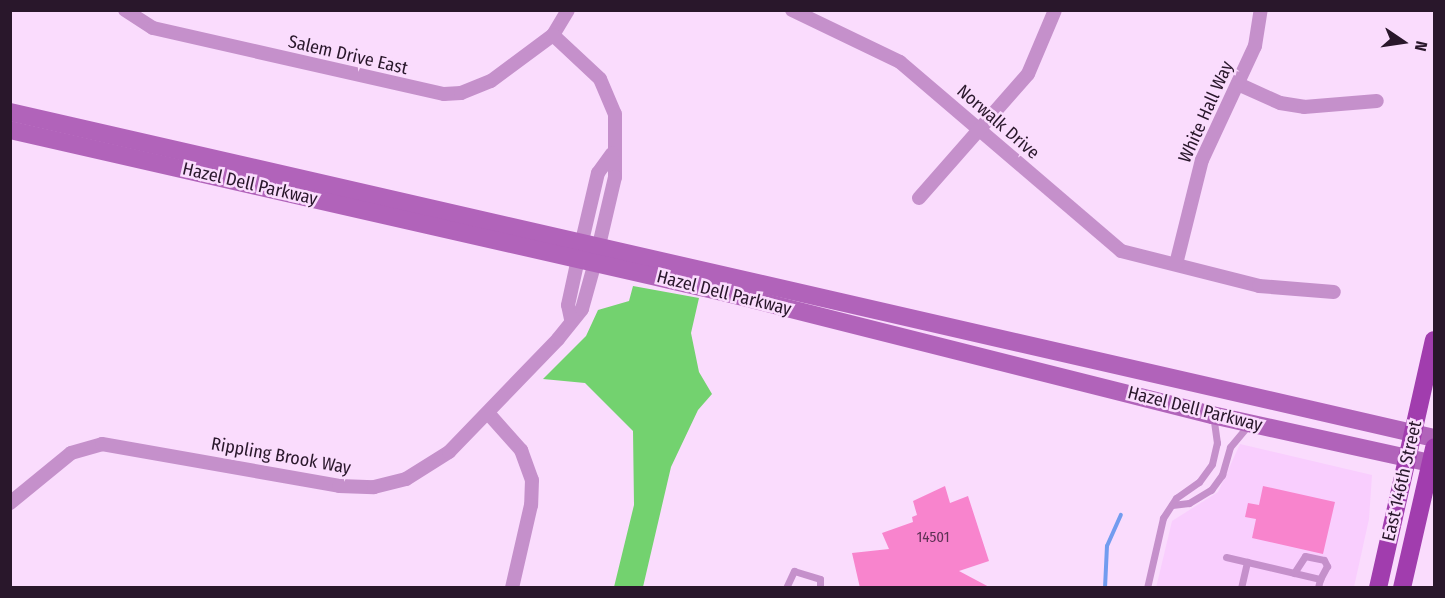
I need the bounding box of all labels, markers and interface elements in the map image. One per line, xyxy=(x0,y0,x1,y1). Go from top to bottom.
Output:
north arrow xyxy=(1373,12,1433,72)
street label: Salem Drive East xyxy=(286,31,410,79)
text: N xyxy=(1411,39,1431,53)
street label: White Hall Way xyxy=(1174,58,1238,166)
street label: Norwalk Drive xyxy=(952,80,1044,164)
street label: Hazel Dell Parkway xyxy=(180,158,320,210)
street label: Hazel Dell Parkway xyxy=(655,266,793,320)
street label: Hazel Dell Parkway xyxy=(1126,382,1264,436)
street label: East 146th Street xyxy=(1378,419,1426,543)
street label: Rippling Brook Way xyxy=(209,433,353,479)
house number: 14501 xyxy=(916,529,950,547)

